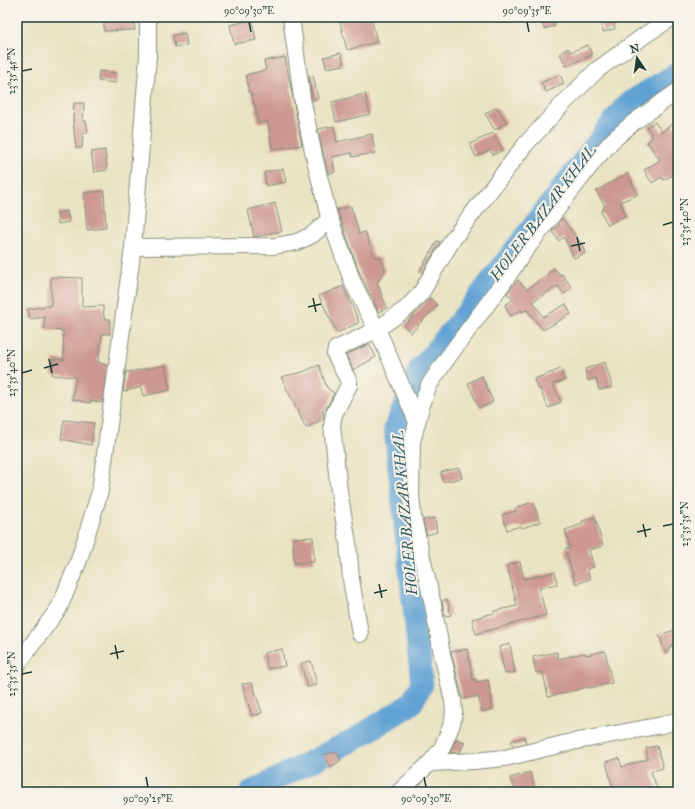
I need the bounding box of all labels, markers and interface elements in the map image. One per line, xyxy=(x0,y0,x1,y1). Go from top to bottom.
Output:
text: 90°09'30"E xyxy=(224,5,274,17)
text: 90°09'35"E xyxy=(503,5,551,17)
north arrow xyxy=(617,38,657,78)
text: N xyxy=(629,41,642,56)
text: 23°35'45"N xyxy=(6,47,18,95)
water label: HOLER BAZAR KHAL xyxy=(485,141,600,285)
text: 23°35'40"N xyxy=(679,197,691,246)
text: 23°35'40"N xyxy=(6,348,18,397)
water label: HOLER BAZAR KHAL xyxy=(389,430,421,597)
text: 23°35'35"N xyxy=(679,501,691,547)
text: 23°35'35"N xyxy=(6,651,18,697)
text: 90°09'25"E xyxy=(123,793,173,805)
text: 90°09'30"E xyxy=(401,793,451,805)

